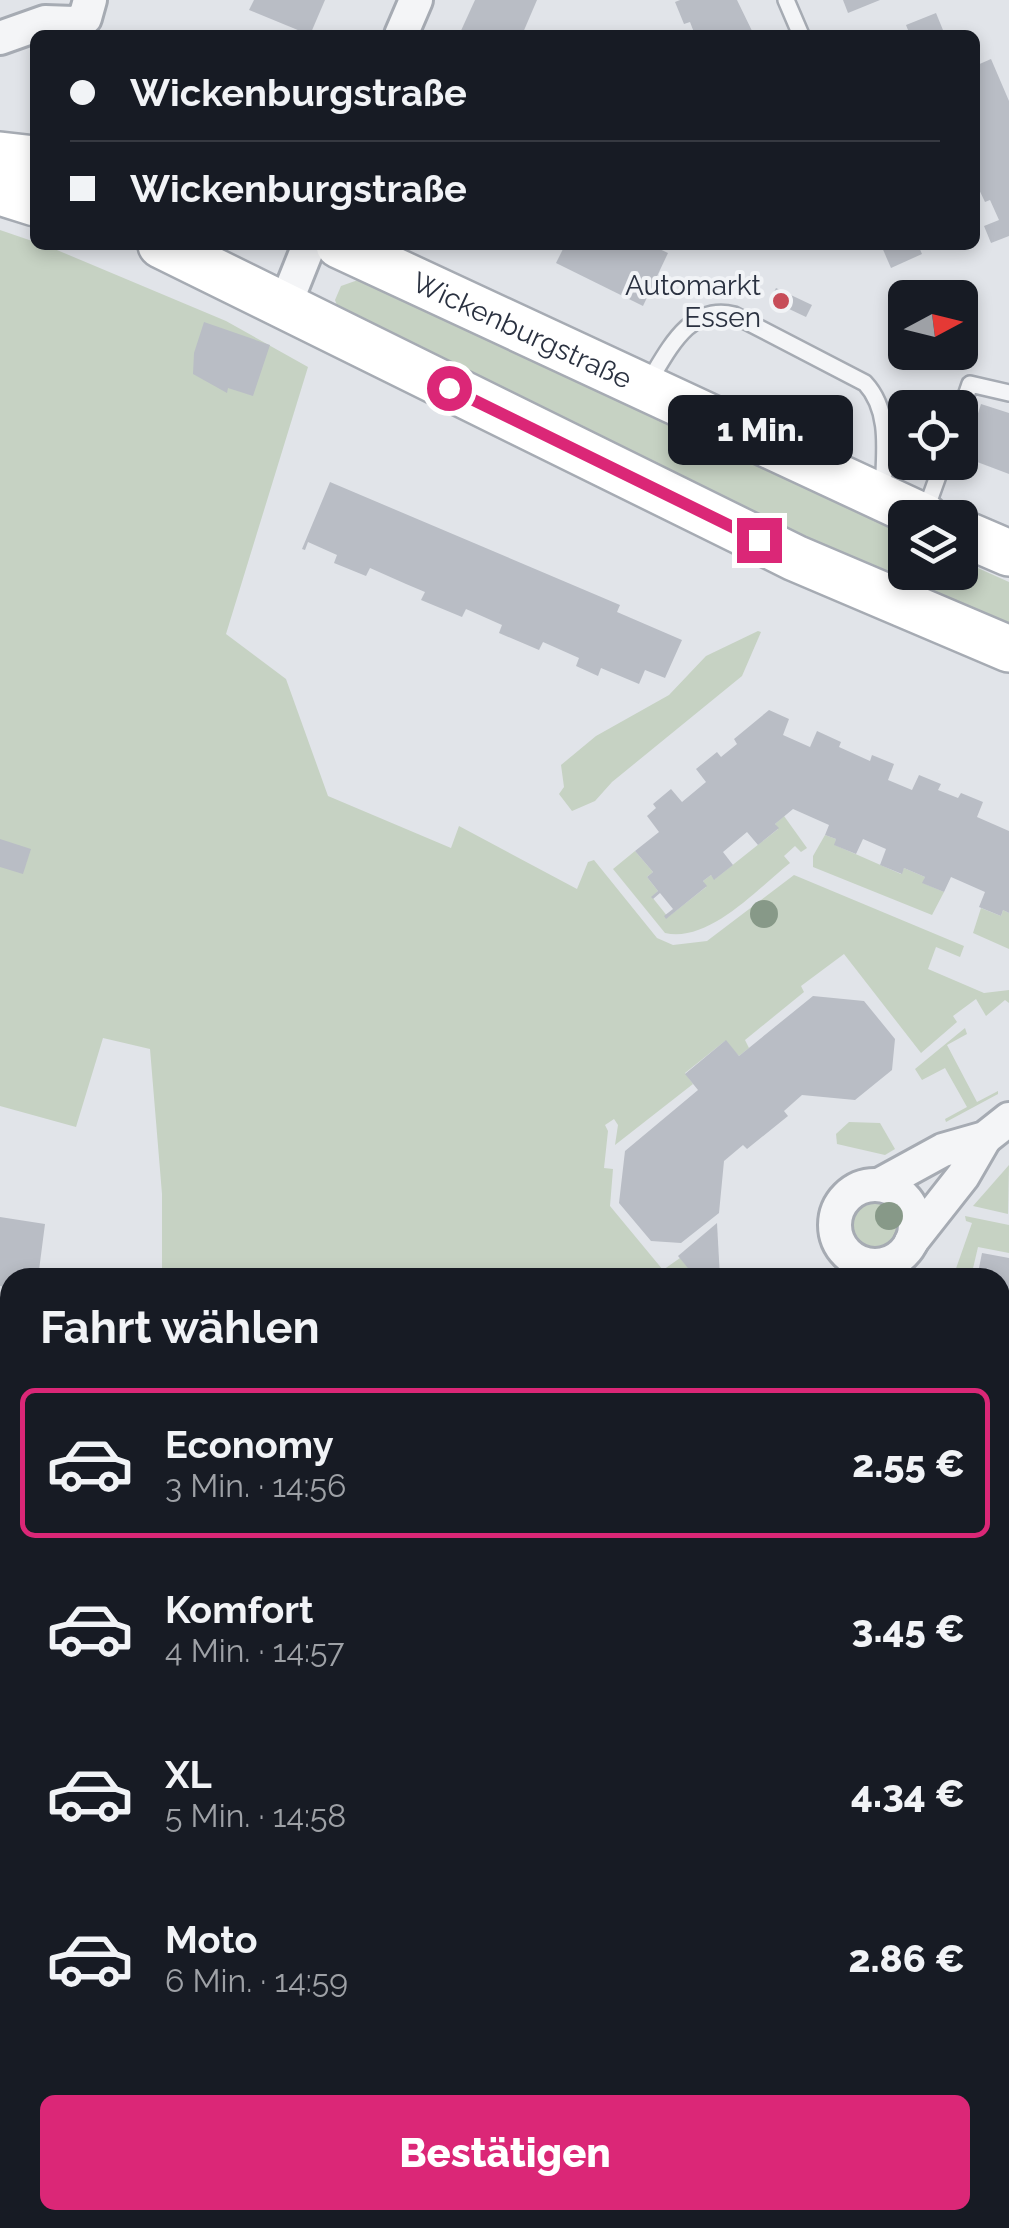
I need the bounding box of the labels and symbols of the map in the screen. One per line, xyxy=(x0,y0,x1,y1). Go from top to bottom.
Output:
street label: Wickenburgstraße xyxy=(407,265,637,395)
place label: Automarkt Essen xyxy=(625,269,762,334)
north arrow xyxy=(888,280,978,370)
marker: Automarkt Essen xyxy=(770,290,792,312)
route start xyxy=(427,366,472,411)
callout: 1 Min. xyxy=(666,395,852,465)
route end xyxy=(737,518,782,563)

